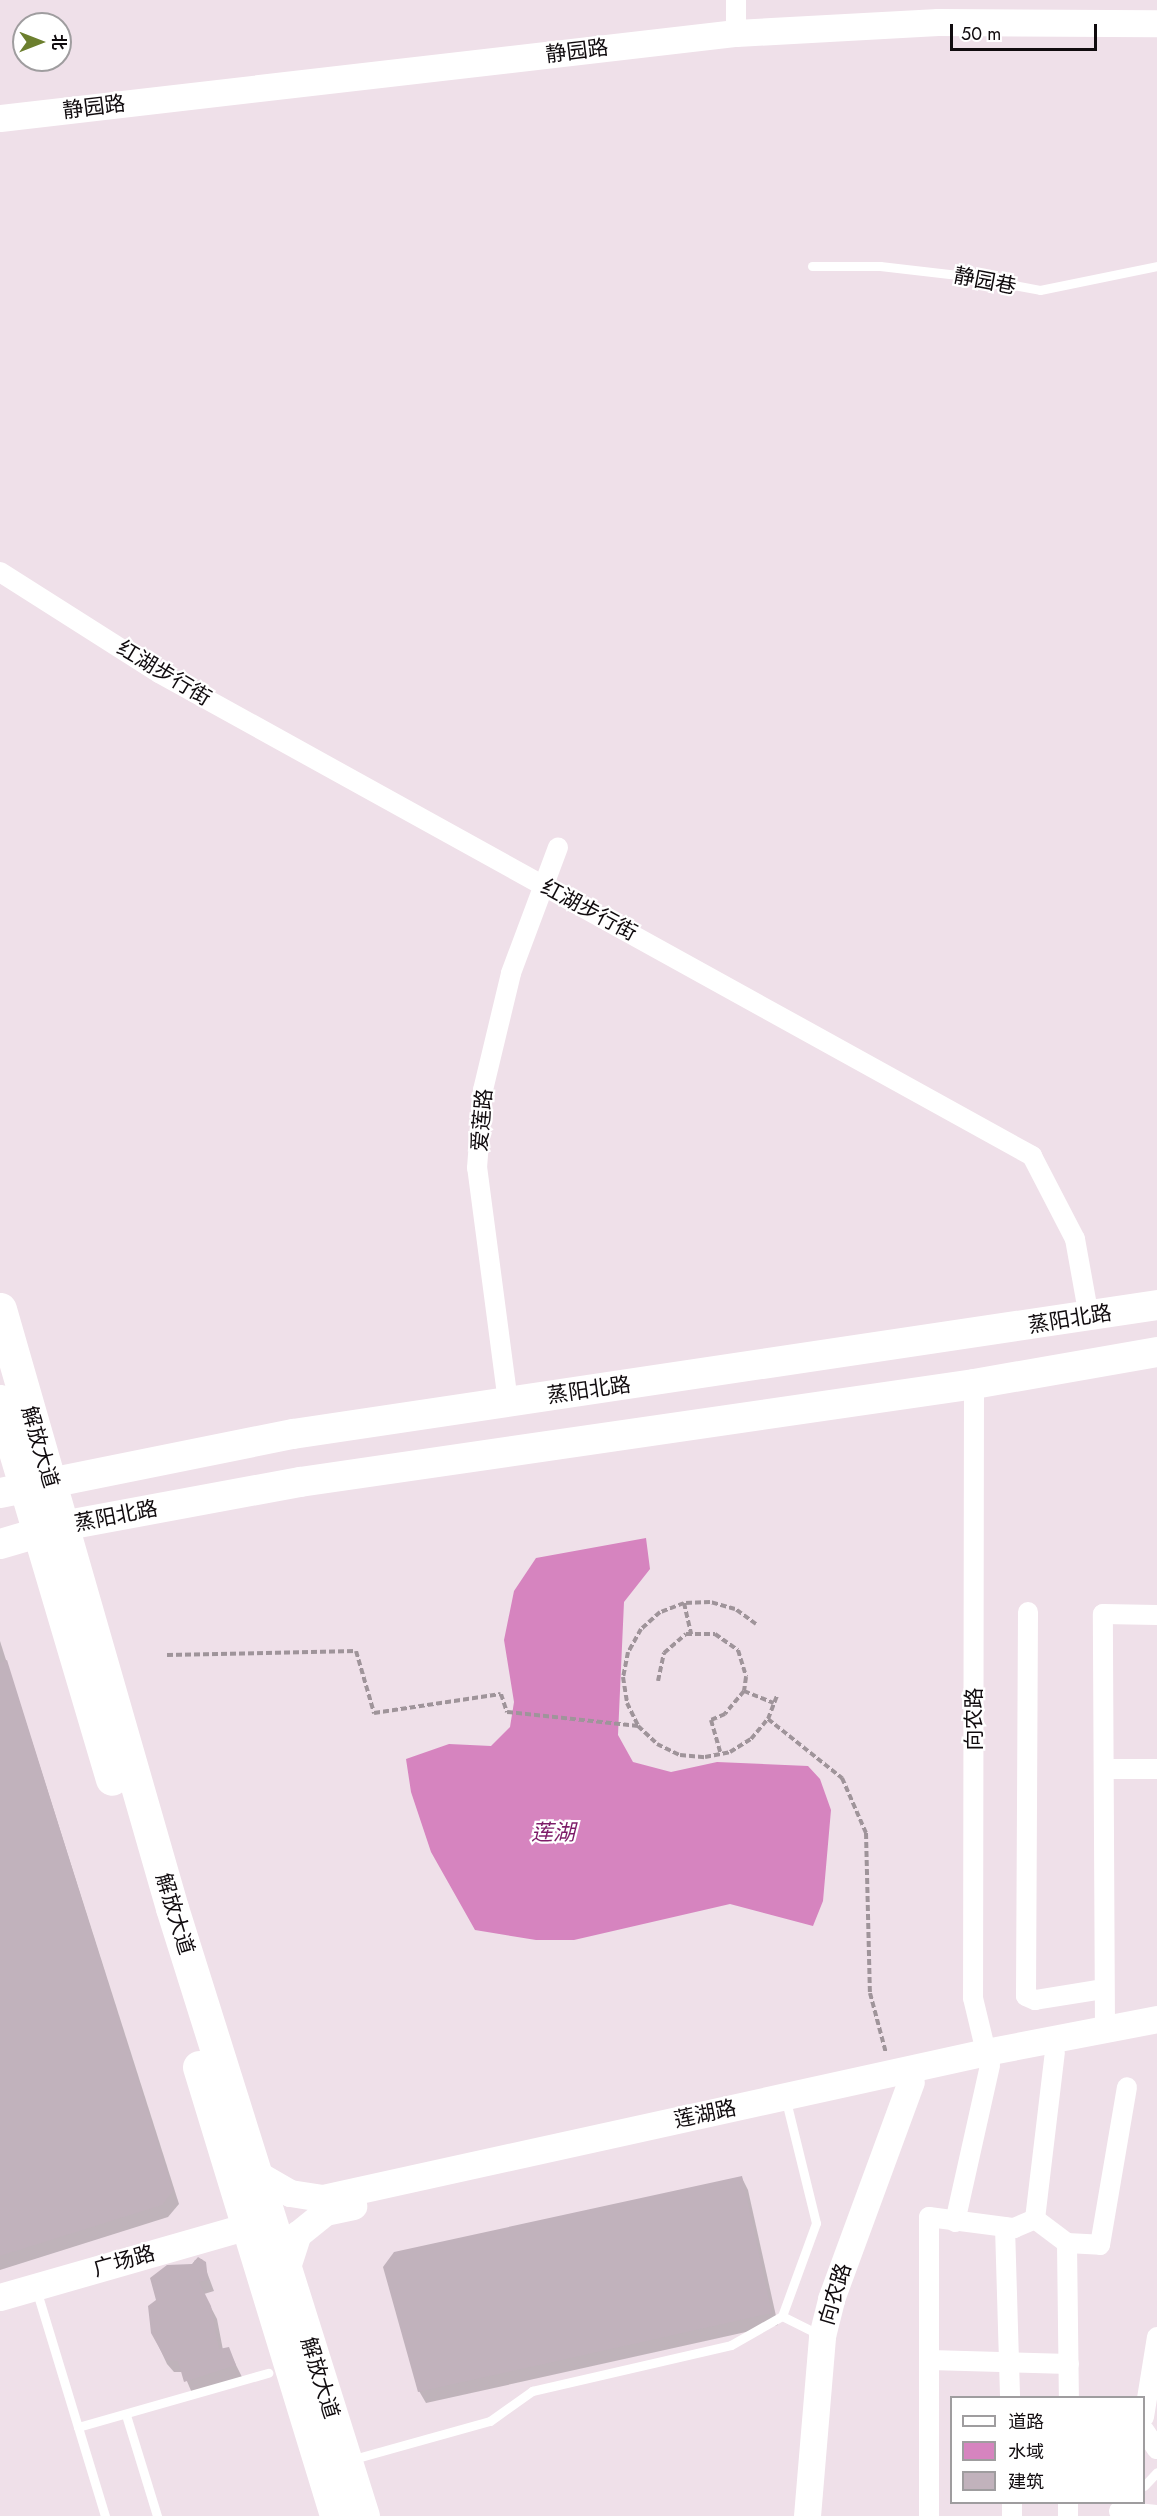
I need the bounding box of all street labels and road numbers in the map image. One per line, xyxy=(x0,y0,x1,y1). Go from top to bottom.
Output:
street label: 静园路 xyxy=(544,35,610,67)
street label: 静园路 xyxy=(61,91,127,123)
street label: 静园巷 xyxy=(952,263,1018,299)
street label: 红湖步行街 xyxy=(113,635,215,711)
street label: 红湖步行街 xyxy=(537,874,641,946)
street label: 爱莲路 xyxy=(467,1088,497,1152)
street label: 蒸阳北路 xyxy=(1027,1300,1113,1338)
street label: 蒸阳北路 xyxy=(546,1372,632,1408)
street label: 解放大道 xyxy=(16,1403,64,1491)
street label: 蒸阳北路 xyxy=(72,1496,160,1536)
street label: 向农路 xyxy=(961,1688,987,1750)
street label: 解放大道 xyxy=(151,1870,199,1958)
street label: 莲湖路 xyxy=(672,2095,738,2133)
street label: 广场路 xyxy=(90,2240,158,2282)
street label: 向农路 xyxy=(814,2260,856,2328)
street label: 解放大道 xyxy=(296,2334,344,2422)

